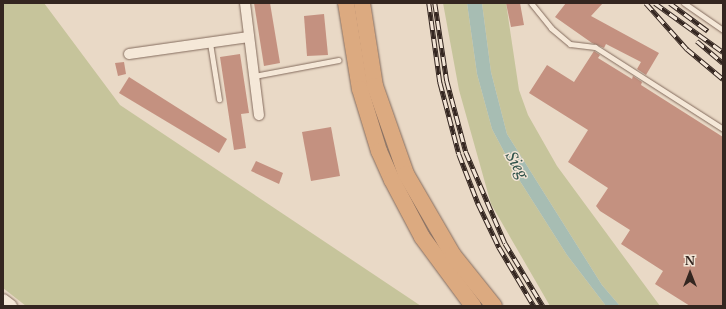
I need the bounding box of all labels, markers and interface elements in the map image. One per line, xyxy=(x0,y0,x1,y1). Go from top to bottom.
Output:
water label: Sieg xyxy=(502,148,532,182)
north arrow xyxy=(670,253,710,293)
text: N xyxy=(685,254,695,268)

